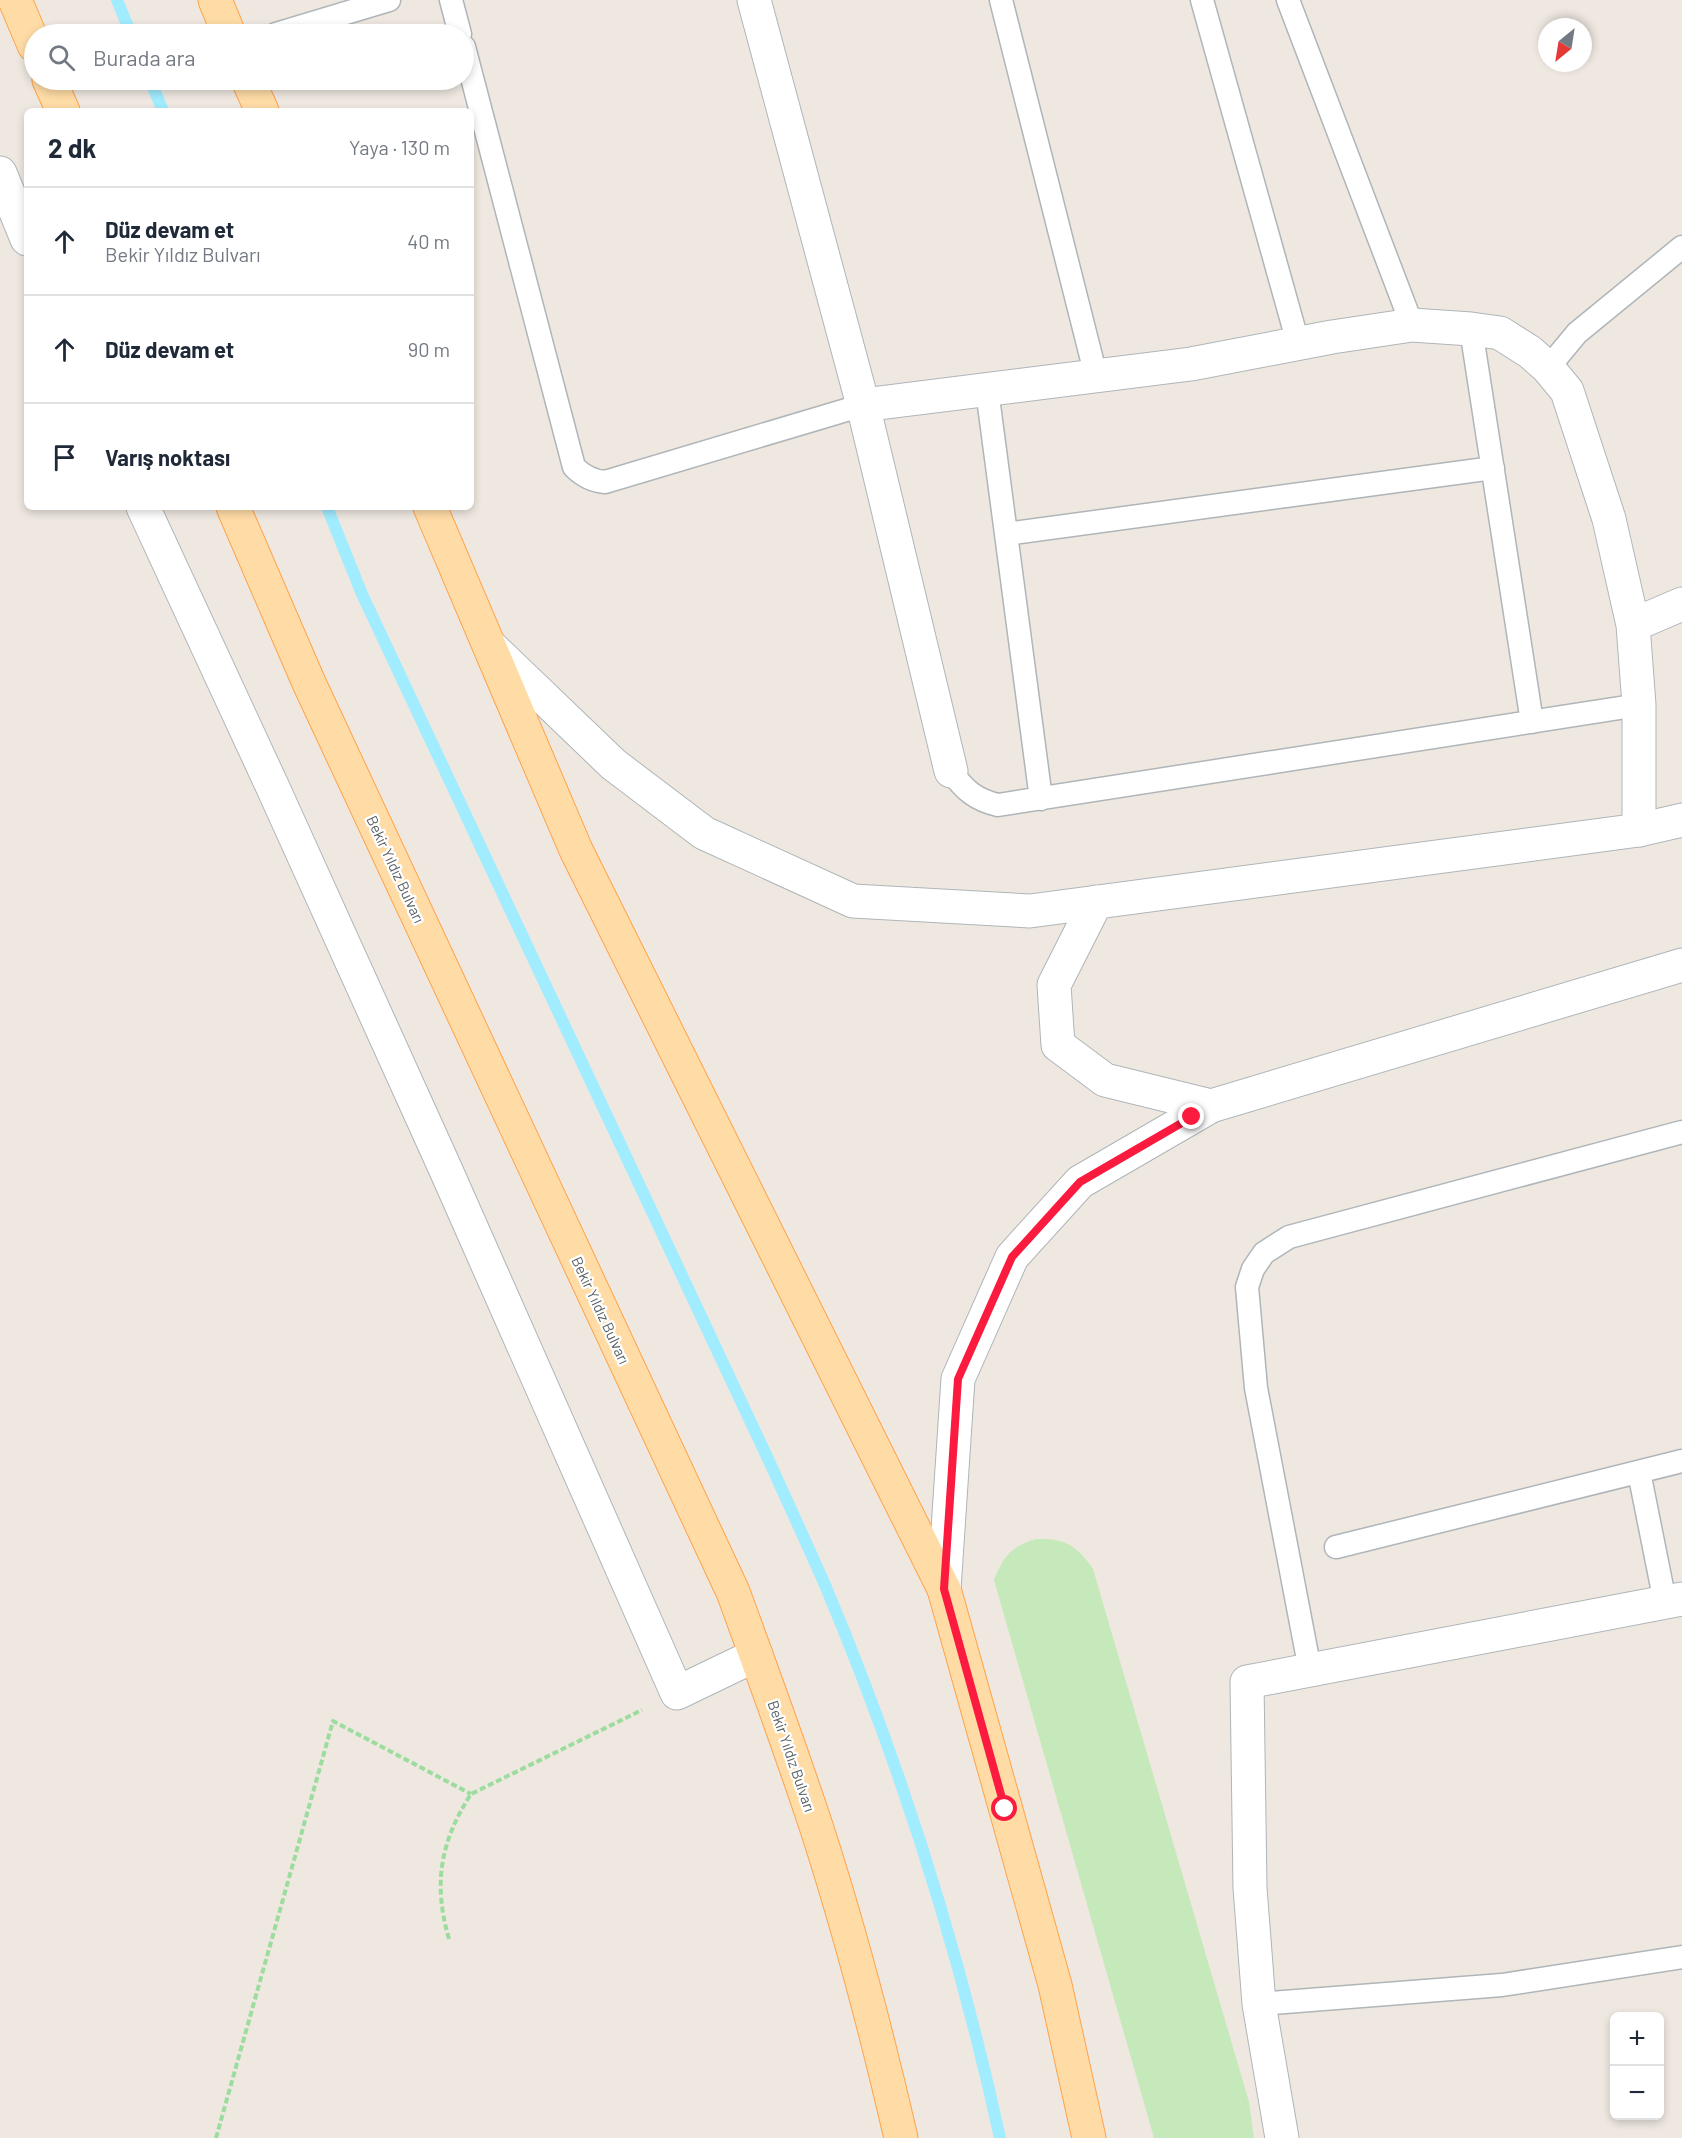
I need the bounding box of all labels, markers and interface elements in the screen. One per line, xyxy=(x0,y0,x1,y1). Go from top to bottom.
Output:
north arrow xyxy=(1538,18,1592,72)
search box xyxy=(24,24,474,90)
icon: search xyxy=(45,41,78,74)
text: Burada ara xyxy=(93,44,196,70)
text: 2 dk xyxy=(48,132,96,163)
text: Yaya · 130 m xyxy=(349,135,450,159)
text: Düz devam et xyxy=(105,216,234,242)
icon: ahead xyxy=(48,225,81,258)
text: 40 m xyxy=(407,229,450,253)
text: Bekir Yıldız Bulvarı xyxy=(105,242,261,266)
icon: ahead xyxy=(48,333,81,366)
text: Düz devam et xyxy=(105,336,234,362)
text: 90 m xyxy=(408,337,450,361)
icon: arrive xyxy=(48,441,81,474)
text: Varış noktası xyxy=(105,444,230,470)
street label: Bekir Yıldız Bulvarı xyxy=(363,812,429,926)
route end xyxy=(1178,1103,1204,1129)
street label: Bekir Yıldız Bulvarı xyxy=(568,1253,634,1367)
street label: Bekir Yıldız Bulvarı xyxy=(764,1698,820,1814)
route start xyxy=(991,1795,1017,1821)
map controls xyxy=(1610,2012,1664,2120)
button: + xyxy=(1610,2012,1664,2066)
button: − xyxy=(1610,2066,1664,2120)

